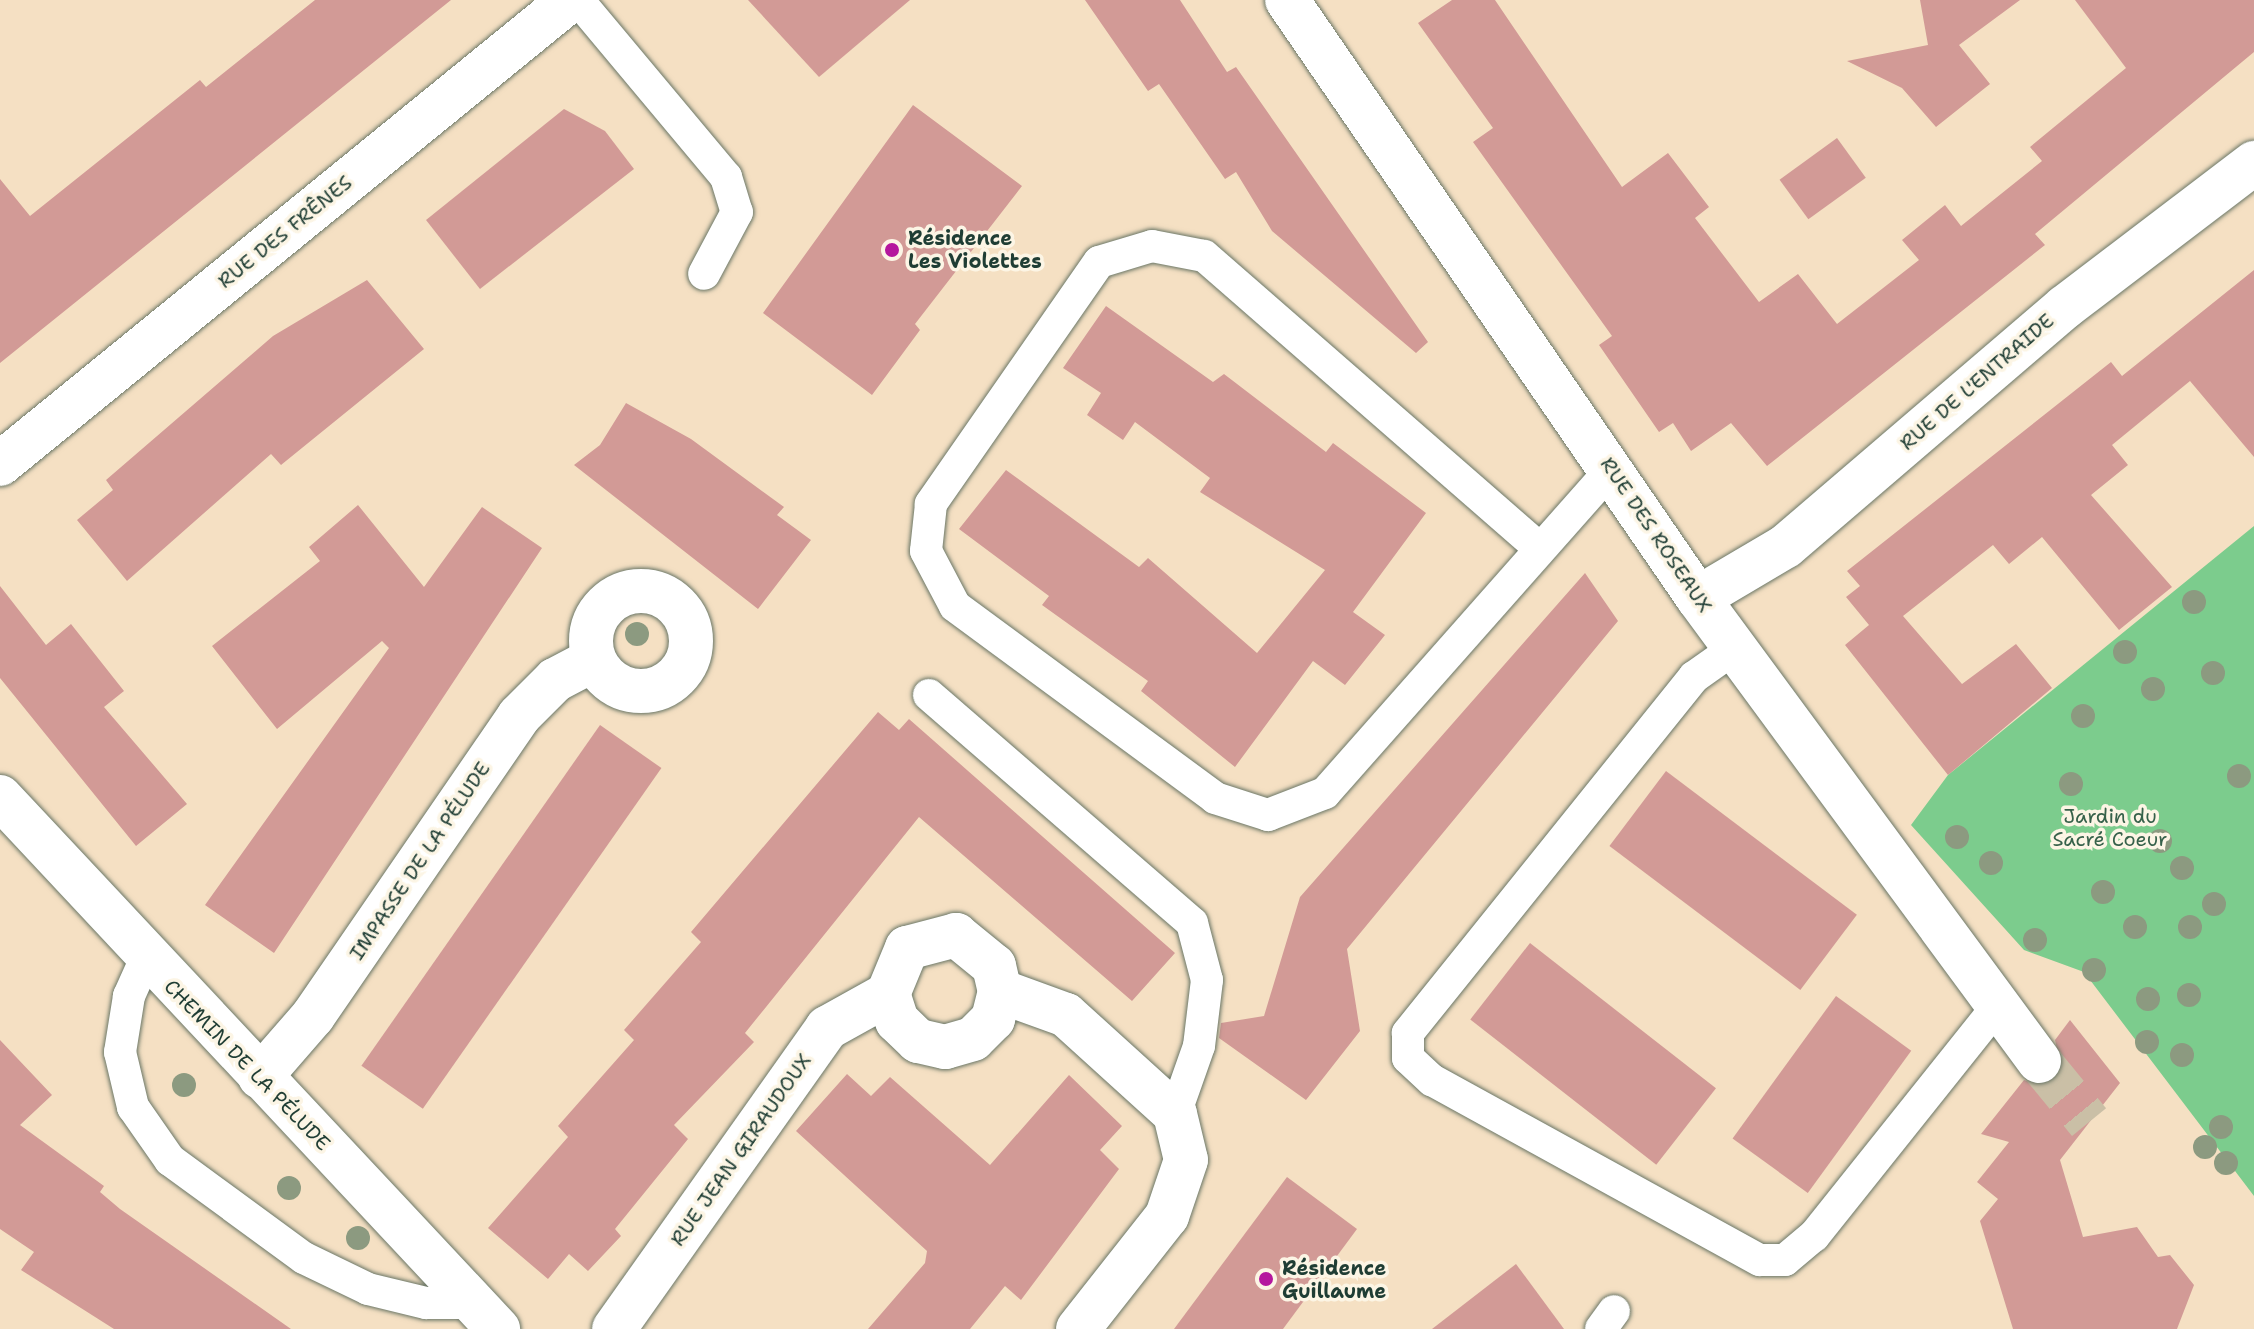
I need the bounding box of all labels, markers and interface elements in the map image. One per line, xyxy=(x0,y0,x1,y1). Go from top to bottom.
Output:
street label: RUE DES FRÊNES xyxy=(213,171,357,293)
place label: Résidence Les Violettes xyxy=(908,226,1042,273)
marker: Résidence Les Violettes xyxy=(883,241,901,259)
street label: RUE DE L'ENTRAIDE xyxy=(1895,309,2059,455)
street label: RUE DES ROSEAUX xyxy=(1595,453,1717,617)
street label: IMPASSE DE LA PÉLUDE xyxy=(345,757,495,965)
park label: Jardin du Sacré Coeur xyxy=(2052,805,2168,852)
street label: CHEMIN DE LA PÉLUDE xyxy=(159,975,335,1155)
street label: RUE JEAN GIRAUDOUX xyxy=(666,1049,816,1251)
place label: Résidence Guillaume xyxy=(1282,1256,1386,1303)
marker: Résidence Guillaume xyxy=(1257,1270,1275,1288)

